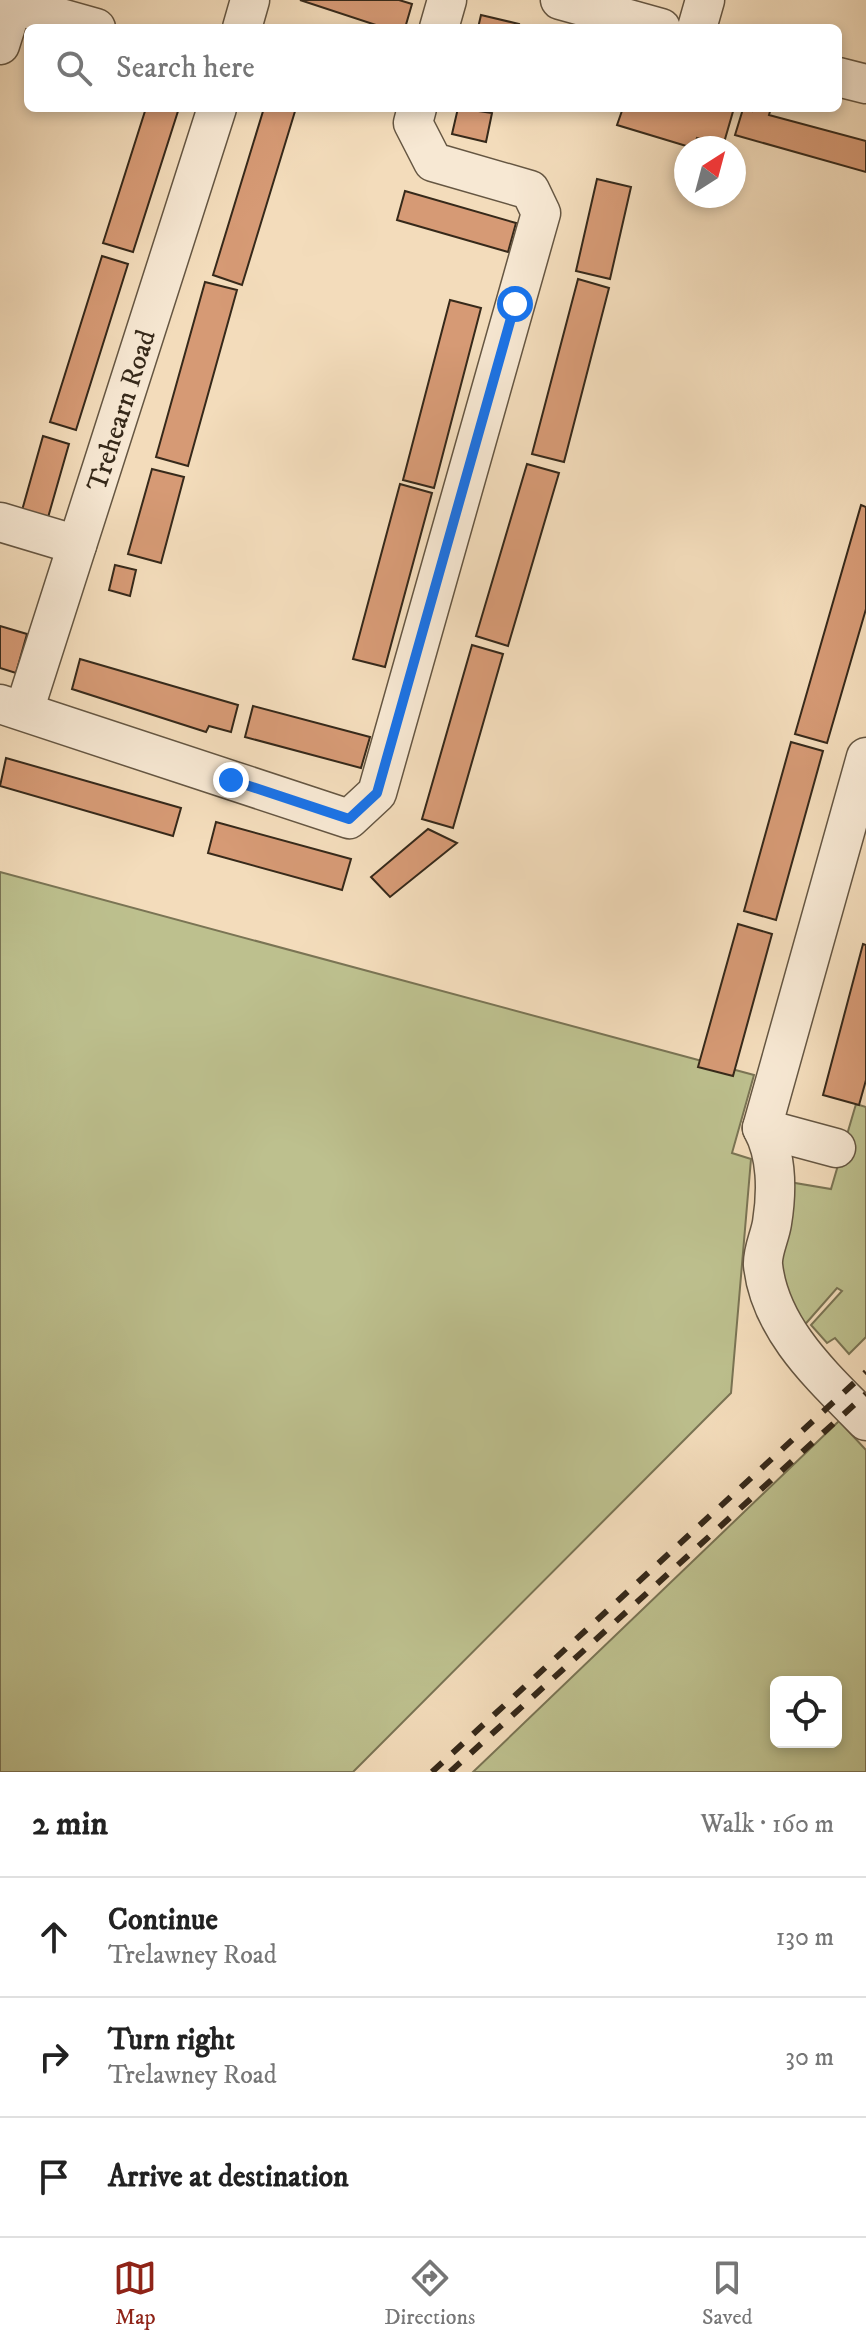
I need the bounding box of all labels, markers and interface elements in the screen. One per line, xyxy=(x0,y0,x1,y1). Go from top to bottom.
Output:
search box xyxy=(24,24,842,112)
icon: search xyxy=(52,46,96,90)
text: Search here xyxy=(116,50,255,87)
north arrow xyxy=(674,136,746,208)
route start xyxy=(497,286,533,322)
street label: Trehearn Road xyxy=(80,325,164,496)
route end xyxy=(213,762,249,798)
map controls xyxy=(770,1676,842,1748)
button: locate xyxy=(770,1676,842,1748)
text: 2 min xyxy=(32,1803,108,1845)
text: Walk · 160 m xyxy=(701,1808,834,1841)
text: Continue xyxy=(108,1902,218,1939)
icon: ahead xyxy=(32,1915,76,1959)
text: 130 m xyxy=(776,1921,834,1954)
text: Trelawney Road xyxy=(108,1939,277,1972)
text: Turn right xyxy=(108,2022,235,2059)
icon: right xyxy=(32,2035,76,2079)
text: 30 m xyxy=(785,2041,834,2074)
text: Trelawney Road xyxy=(108,2059,277,2092)
icon: arrive xyxy=(32,2155,76,2199)
text: Arrive at destination xyxy=(108,2159,349,2196)
tab: Map xyxy=(113,2256,157,2331)
tab: Directions xyxy=(384,2256,475,2331)
tab: Saved xyxy=(702,2256,753,2331)

